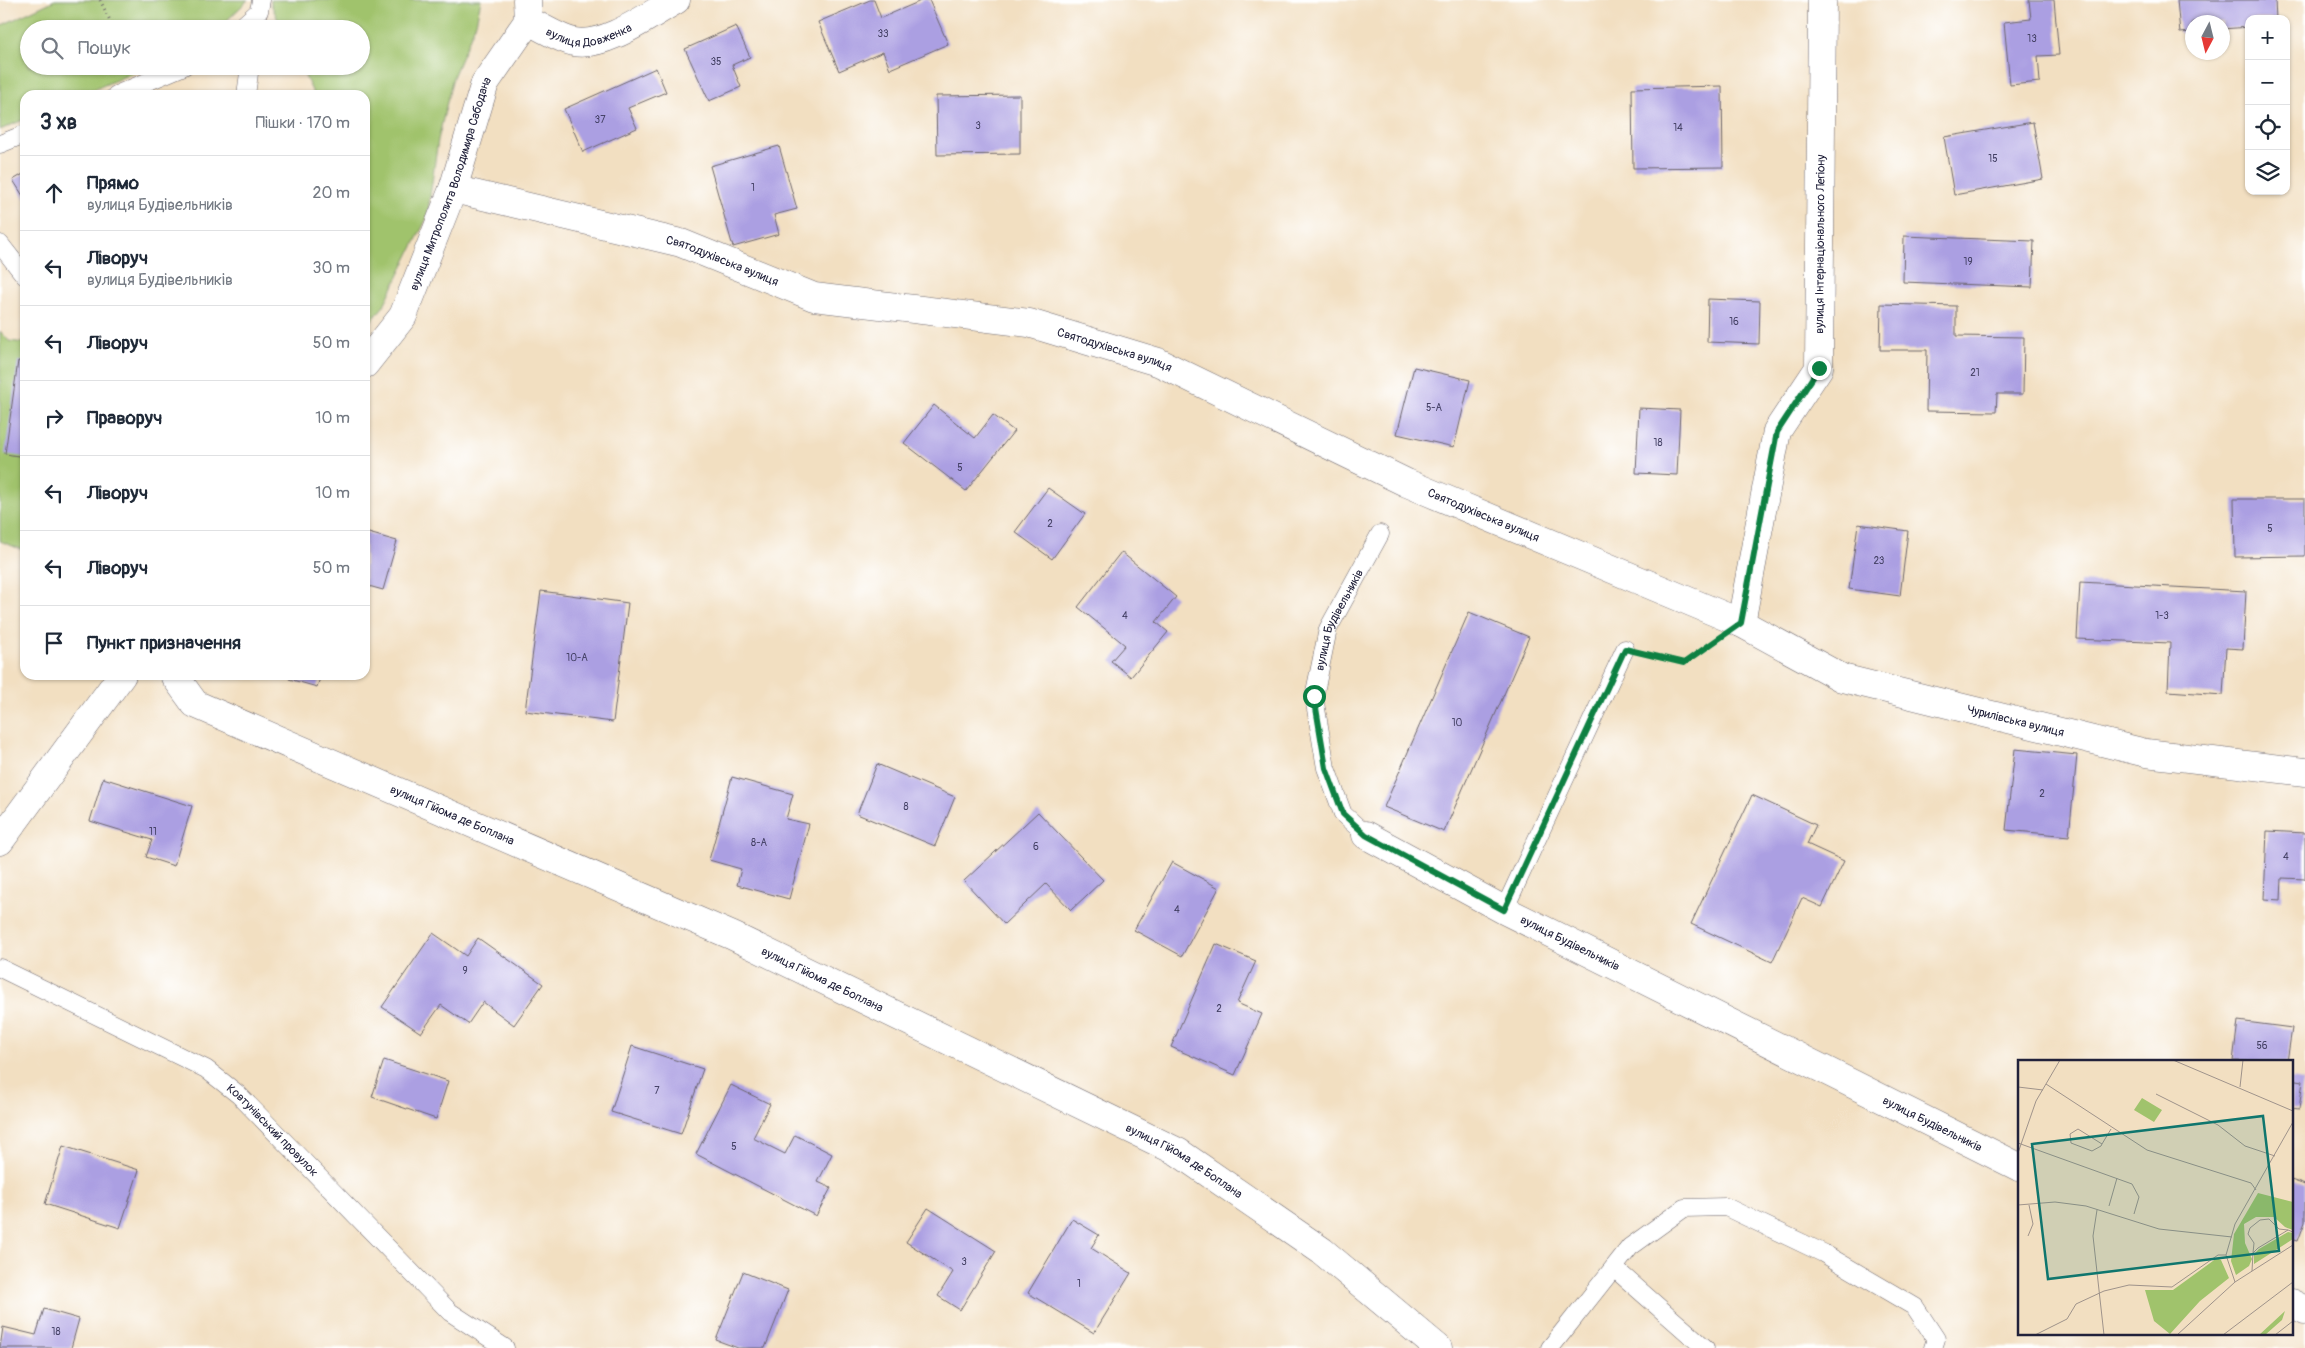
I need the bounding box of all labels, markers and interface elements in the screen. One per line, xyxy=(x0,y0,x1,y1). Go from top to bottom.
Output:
north arrow xyxy=(2185,15,2230,60)
map controls xyxy=(2245,15,2290,195)
button: + xyxy=(2245,15,2290,60)
search box xyxy=(20,20,370,75)
street label: вулиця Довженка xyxy=(543,20,635,51)
house number: 33 xyxy=(877,28,889,40)
house number: 13 xyxy=(2027,33,2037,45)
icon: search xyxy=(38,34,66,62)
text: Пошук xyxy=(78,36,131,60)
house number: 35 xyxy=(711,56,722,68)
button: − xyxy=(2245,60,2290,105)
street label: вулиця Митрополита Володимира Сабодана xyxy=(407,74,495,293)
button: locate xyxy=(2245,105,2290,150)
text: 3 хв xyxy=(40,109,77,136)
text: Пішки · 170 m xyxy=(255,113,350,133)
house number: 37 xyxy=(595,114,606,126)
house number: 3 xyxy=(975,120,981,132)
house number: 14 xyxy=(1673,122,1683,134)
button: layers xyxy=(2245,150,2290,195)
house number: 15 xyxy=(1988,153,1998,165)
street label: вулиця Інтернаціонального Легіону xyxy=(1812,154,1829,334)
text: Прямо xyxy=(87,171,139,195)
icon: ahead xyxy=(40,179,68,207)
house number: 1 xyxy=(751,182,755,194)
text: 20 m xyxy=(312,183,350,203)
text: вулиця Будівельників xyxy=(87,195,233,215)
street label: Святодухівська вулиця xyxy=(664,233,781,290)
text: Ліворуч xyxy=(87,246,148,270)
icon: left xyxy=(40,254,68,282)
house number: 19 xyxy=(1963,256,1973,268)
text: 30 m xyxy=(312,258,350,278)
text: вулиця Будівельників xyxy=(87,270,233,290)
house number: 16 xyxy=(1729,316,1739,328)
street label: Святодухівська вулиця xyxy=(1055,325,1175,376)
icon: left xyxy=(40,329,68,357)
text: Ліворуч xyxy=(87,331,148,355)
text: 50 m xyxy=(313,333,350,353)
route end xyxy=(1808,357,1831,380)
house number: 21 xyxy=(1970,367,1980,379)
house number: 5-А xyxy=(1426,402,1443,414)
icon: right xyxy=(40,404,68,432)
text: Праворуч xyxy=(87,406,162,430)
text: 10 m xyxy=(315,408,350,428)
house number: 18 xyxy=(1654,437,1662,449)
house number: 5 xyxy=(957,462,963,474)
icon: left xyxy=(40,479,68,507)
text: Ліворуч xyxy=(87,481,148,505)
text: 10 m xyxy=(315,483,350,503)
street label: Святодухівська вулиця xyxy=(1425,485,1542,546)
house number: 2 xyxy=(1047,518,1053,530)
house number: 5 xyxy=(2267,523,2273,535)
icon: left xyxy=(40,554,68,582)
house number: 23 xyxy=(1874,555,1885,567)
text: Ліворуч xyxy=(87,556,148,580)
text: 50 m xyxy=(313,558,350,578)
street label: вулиця Будівельників xyxy=(1313,567,1367,672)
house number: 4 xyxy=(1122,610,1128,622)
house number: 1-3 xyxy=(2155,610,2169,622)
icon: arrive xyxy=(40,629,68,657)
text: Пункт призначення xyxy=(87,631,241,655)
house number: 10-А xyxy=(566,652,588,664)
route start xyxy=(1303,685,1326,708)
street label: Чурилівська вулиця xyxy=(1965,702,2066,741)
house number: 10 xyxy=(1452,717,1463,729)
street label: вулиця Гійома де Боплана xyxy=(388,782,517,849)
house number: 2 xyxy=(2039,788,2045,800)
house number: 8 xyxy=(903,801,909,813)
house number: 11 xyxy=(149,826,157,838)
house number: 8-А xyxy=(751,837,767,849)
house number: 6 xyxy=(1033,841,1039,853)
house number: 4 xyxy=(2283,851,2289,863)
house number: 4 xyxy=(1174,904,1180,916)
street label: вулиця Будівельників xyxy=(1518,912,1622,975)
street label: вулиця Гійома де Боплана xyxy=(759,944,886,1016)
house number: 9 xyxy=(462,965,468,977)
house number: 2 xyxy=(1216,1003,1222,1015)
house number: 56 xyxy=(2256,1040,2268,1052)
inset map xyxy=(2018,1060,2292,1336)
street label: Ковтунівський провулок xyxy=(223,1081,321,1180)
house number: 7 xyxy=(654,1085,660,1097)
street label: вулиця Будівельників xyxy=(1880,1093,1985,1155)
street label: вулиця Гійома де Боплана xyxy=(1123,1121,1245,1202)
house number: 5 xyxy=(731,1141,737,1153)
house number: 3 xyxy=(961,1256,967,1268)
house number: 1 xyxy=(1077,1278,1081,1290)
house number: 18 xyxy=(52,1326,60,1338)

